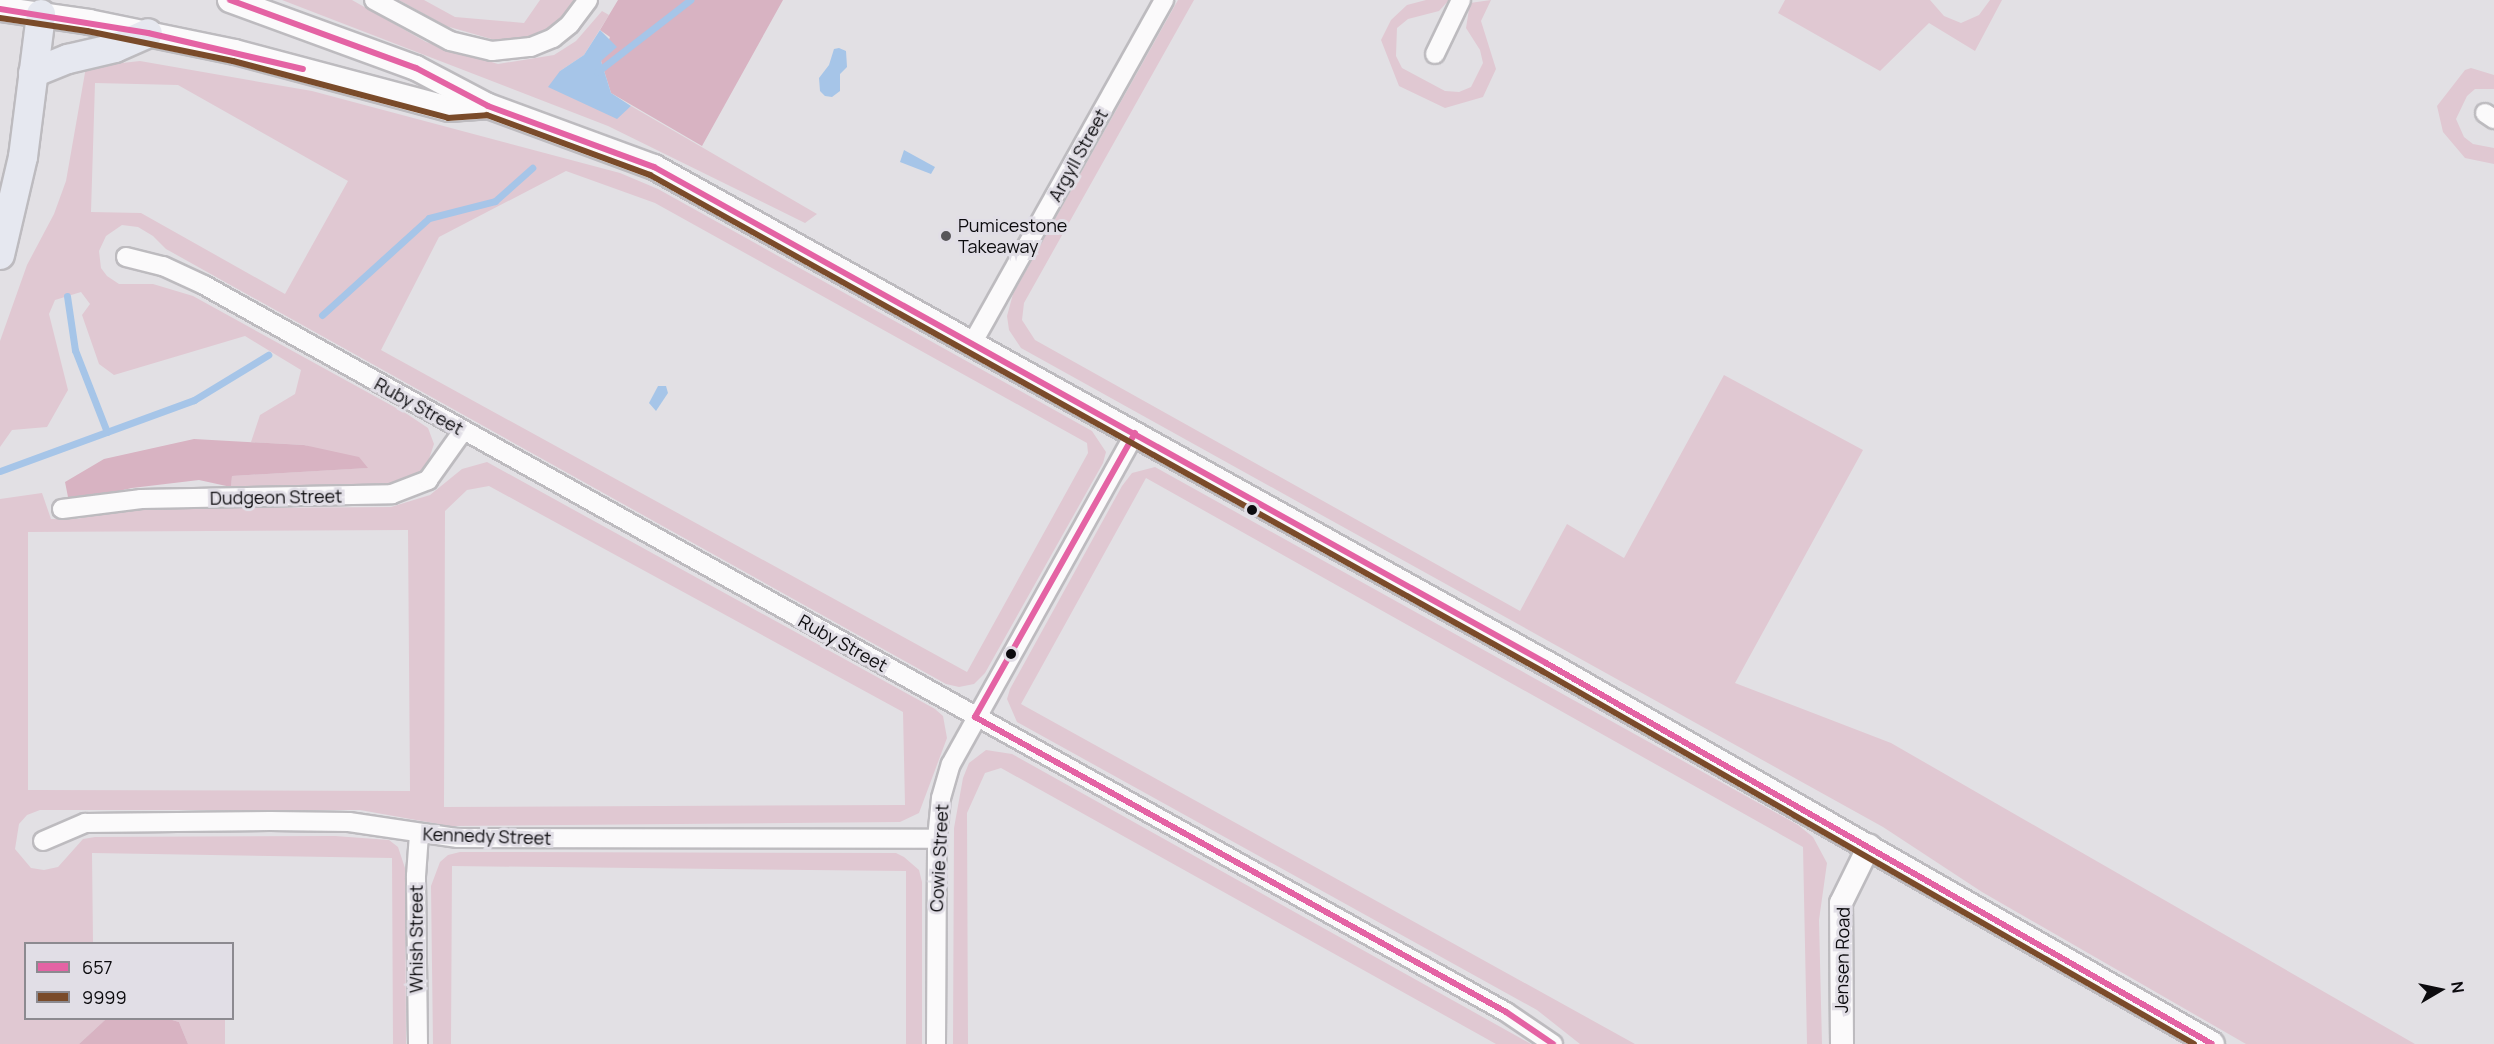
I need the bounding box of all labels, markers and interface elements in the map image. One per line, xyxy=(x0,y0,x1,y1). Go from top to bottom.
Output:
street label: Argyll Street xyxy=(1044,105,1112,205)
place label: Pumicestone Takeaway xyxy=(958,215,1067,258)
marker: Pumicestone Takeaway xyxy=(939,229,953,243)
street label: Ruby Street xyxy=(371,373,467,439)
street label: Dudgeon Street xyxy=(210,485,342,509)
unlabelled marker xyxy=(1246,504,1258,516)
street label: Ruby Street xyxy=(795,610,891,676)
unlabelled marker xyxy=(1005,648,1017,660)
street label: Cowie Street xyxy=(925,803,953,913)
street label: Kennedy Street xyxy=(422,823,552,849)
street label: Whish Street xyxy=(405,885,427,993)
street label: Jensen Road xyxy=(1830,907,1854,1013)
legend xyxy=(24,942,234,1020)
text: 657 xyxy=(82,955,113,979)
north arrow xyxy=(2410,960,2470,1020)
text: N xyxy=(2446,980,2470,995)
text: 9999 xyxy=(82,985,127,1009)

